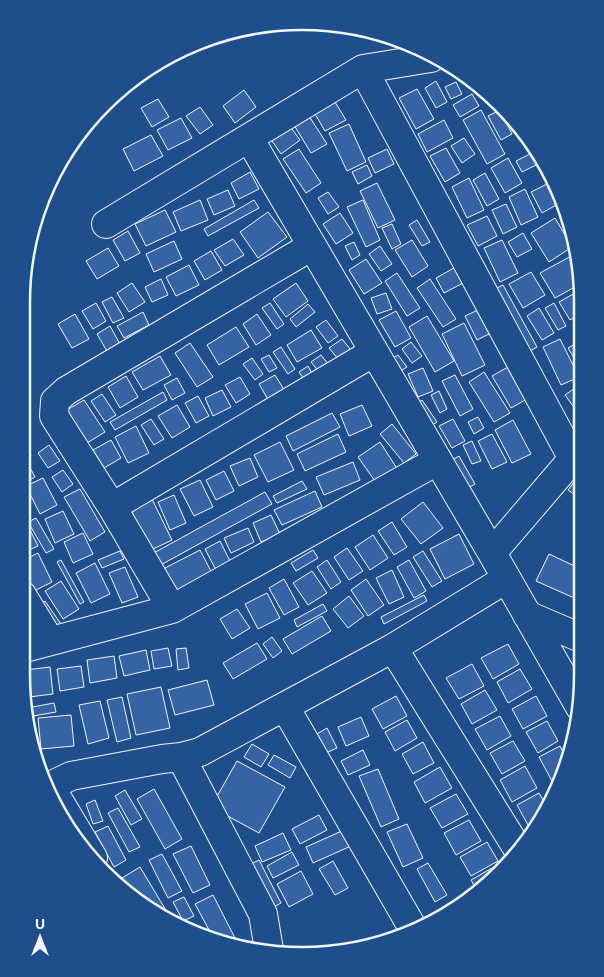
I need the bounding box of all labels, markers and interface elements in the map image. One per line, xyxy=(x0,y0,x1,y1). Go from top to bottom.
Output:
north arrow xyxy=(15,912,65,962)
text: U xyxy=(35,914,45,933)

